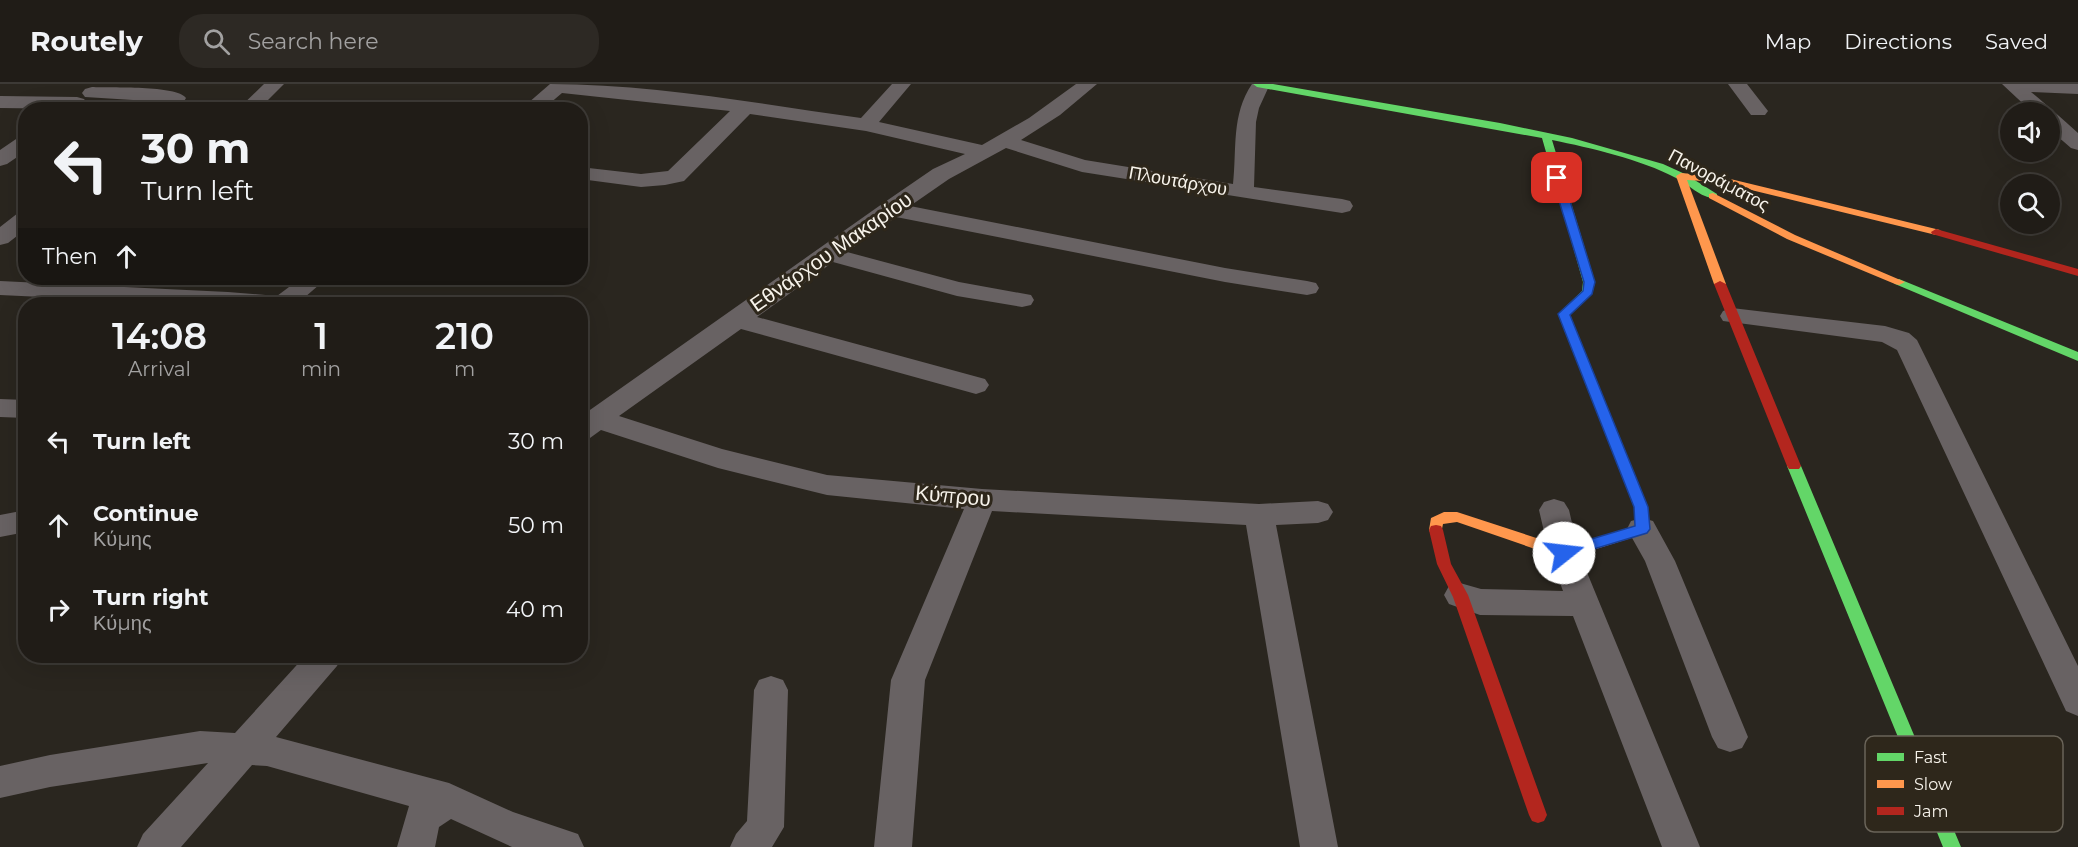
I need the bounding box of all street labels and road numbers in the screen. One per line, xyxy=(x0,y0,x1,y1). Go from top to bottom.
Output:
street label: Πανοράματος xyxy=(1665,144,1774,216)
street label: Πλουτάρχου xyxy=(1127,162,1229,200)
street label: Εθνάρχου Μακαρίου xyxy=(745,186,917,317)
street label: Κύπρου xyxy=(914,480,992,511)

